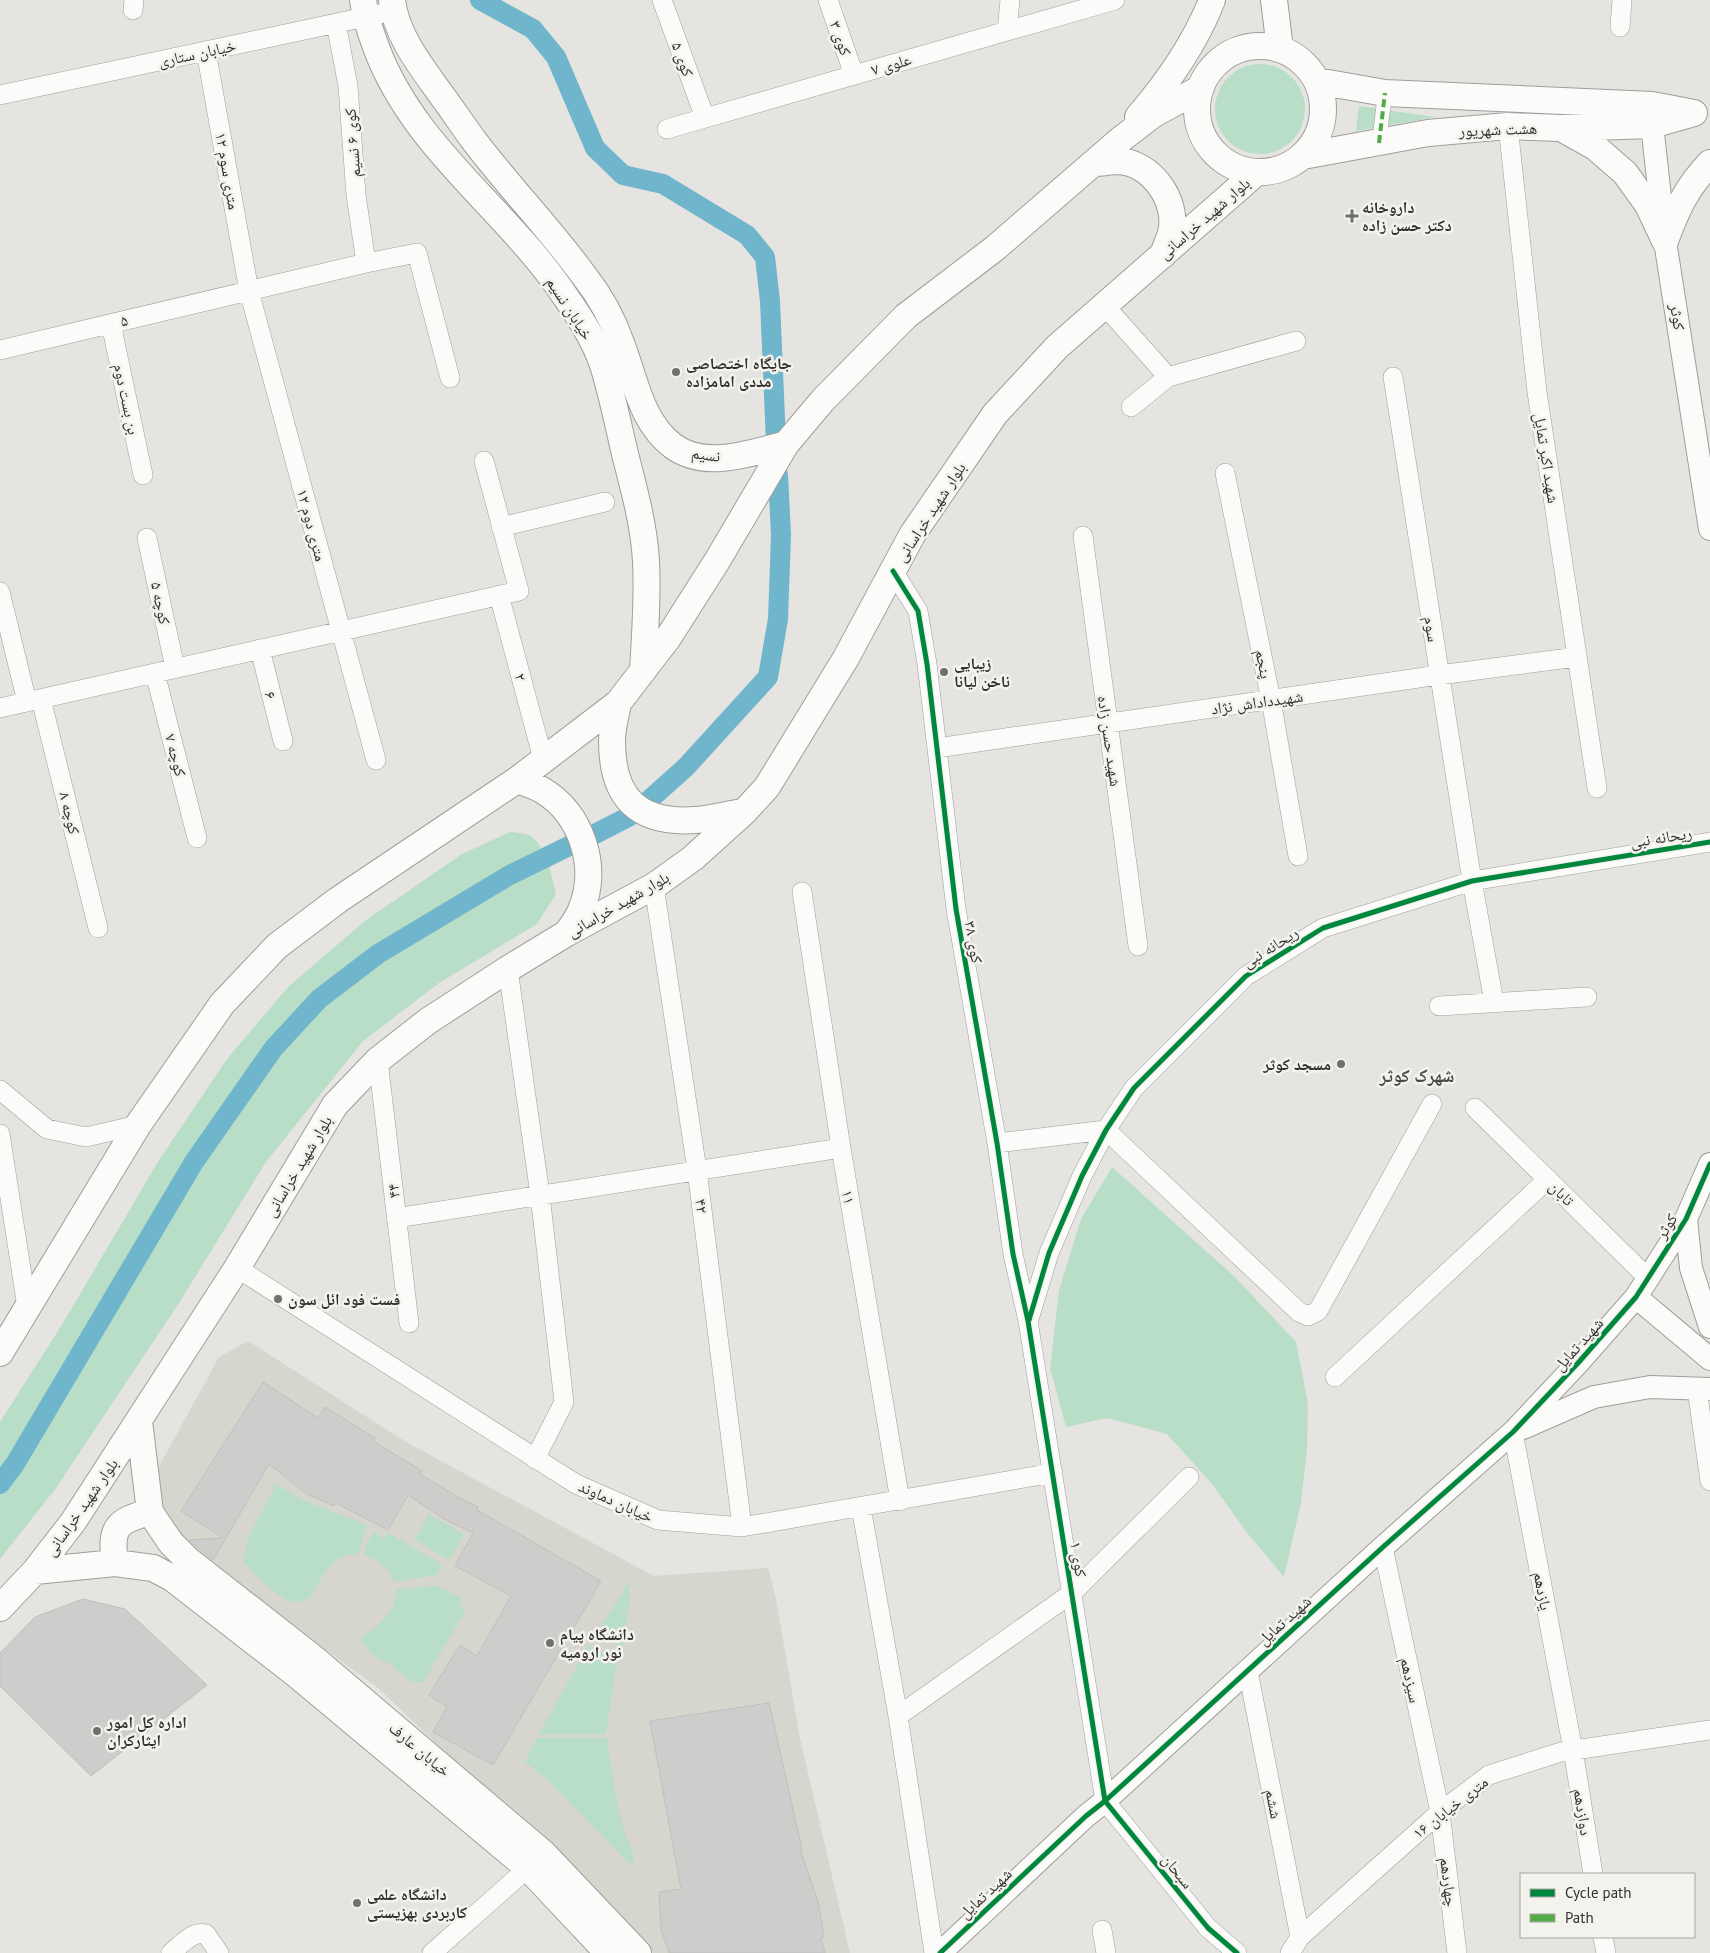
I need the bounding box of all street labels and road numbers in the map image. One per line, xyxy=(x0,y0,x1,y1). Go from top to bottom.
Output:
street label: کوی ۳ xyxy=(825,18,856,59)
street label: خیابان ستاری xyxy=(157,35,238,72)
street label: کوی ۵ xyxy=(667,39,699,80)
street label: علوی ۷ xyxy=(869,49,914,80)
street label: کوی ۶ نسیم xyxy=(340,107,365,178)
street label: هشت شهریور xyxy=(1458,118,1537,140)
street label: ۱۲ متری سوم xyxy=(210,131,245,211)
street label: بلوار شهید خراسانی xyxy=(1154,173,1255,264)
street label: خیابان نسیم xyxy=(541,273,598,344)
street label: کوثر xyxy=(1666,302,1690,332)
street label: ۵ xyxy=(118,309,130,331)
street label: بن بست دوم xyxy=(109,362,144,437)
street label: شهید اکبر تمایل xyxy=(1529,411,1564,505)
street label: نسیم xyxy=(690,442,722,467)
street label: بلوار شهید خراسانی xyxy=(890,458,970,566)
street label: ۱۲ متری دوم xyxy=(292,487,331,564)
street label: کوچه ۵ xyxy=(147,580,175,626)
street label: سوم xyxy=(1419,615,1444,643)
street label: پنجم xyxy=(1250,648,1277,681)
street label: ۲ xyxy=(510,671,532,683)
street label: شهیدداداش نژاد xyxy=(1210,686,1304,719)
street label: ۶ xyxy=(260,689,282,701)
street label: شهید حسن زاده xyxy=(1093,694,1126,788)
street label: کوچه ۷ xyxy=(161,732,191,779)
street label: کوچه ۸ xyxy=(55,790,85,837)
street label: ریحانه نبی xyxy=(1629,822,1694,853)
street label: بلوار شهید خراسانی xyxy=(563,867,673,942)
street label: کوی ۳۸ xyxy=(959,919,988,965)
street label: ریحانه نبی xyxy=(1238,922,1302,973)
street label: بلوار شهید خراسانی xyxy=(260,1112,337,1221)
street label: تابان xyxy=(1545,1176,1579,1211)
street label: ۴۴ xyxy=(382,1183,404,1199)
street label: ۱۱ xyxy=(838,1188,860,1206)
street label: ۴۲ xyxy=(691,1198,713,1214)
street label: کوثر xyxy=(1650,1209,1682,1243)
street label: شهید تمایل xyxy=(1549,1313,1608,1376)
street label: بلوار شهید خراسانی xyxy=(40,1454,123,1560)
street label: خیابان دماوند xyxy=(575,1476,656,1527)
street label: کوی ۱ xyxy=(1065,1540,1092,1579)
street label: یازدهم xyxy=(1528,1570,1557,1612)
street label: شهید تمایل xyxy=(1253,1591,1316,1650)
street label: سیزدهم xyxy=(1395,1655,1426,1705)
street label: خیابان عارف xyxy=(385,1718,455,1781)
street label: ۱۶ متری خیابان xyxy=(1408,1771,1492,1843)
street label: دوازدهم xyxy=(1568,1787,1597,1837)
street label: ششم xyxy=(1260,1788,1287,1821)
street label: سبحان xyxy=(1157,1849,1198,1893)
street label: چهاردهم xyxy=(1435,1856,1462,1908)
street label: شهید تمایل xyxy=(954,1863,1016,1923)

